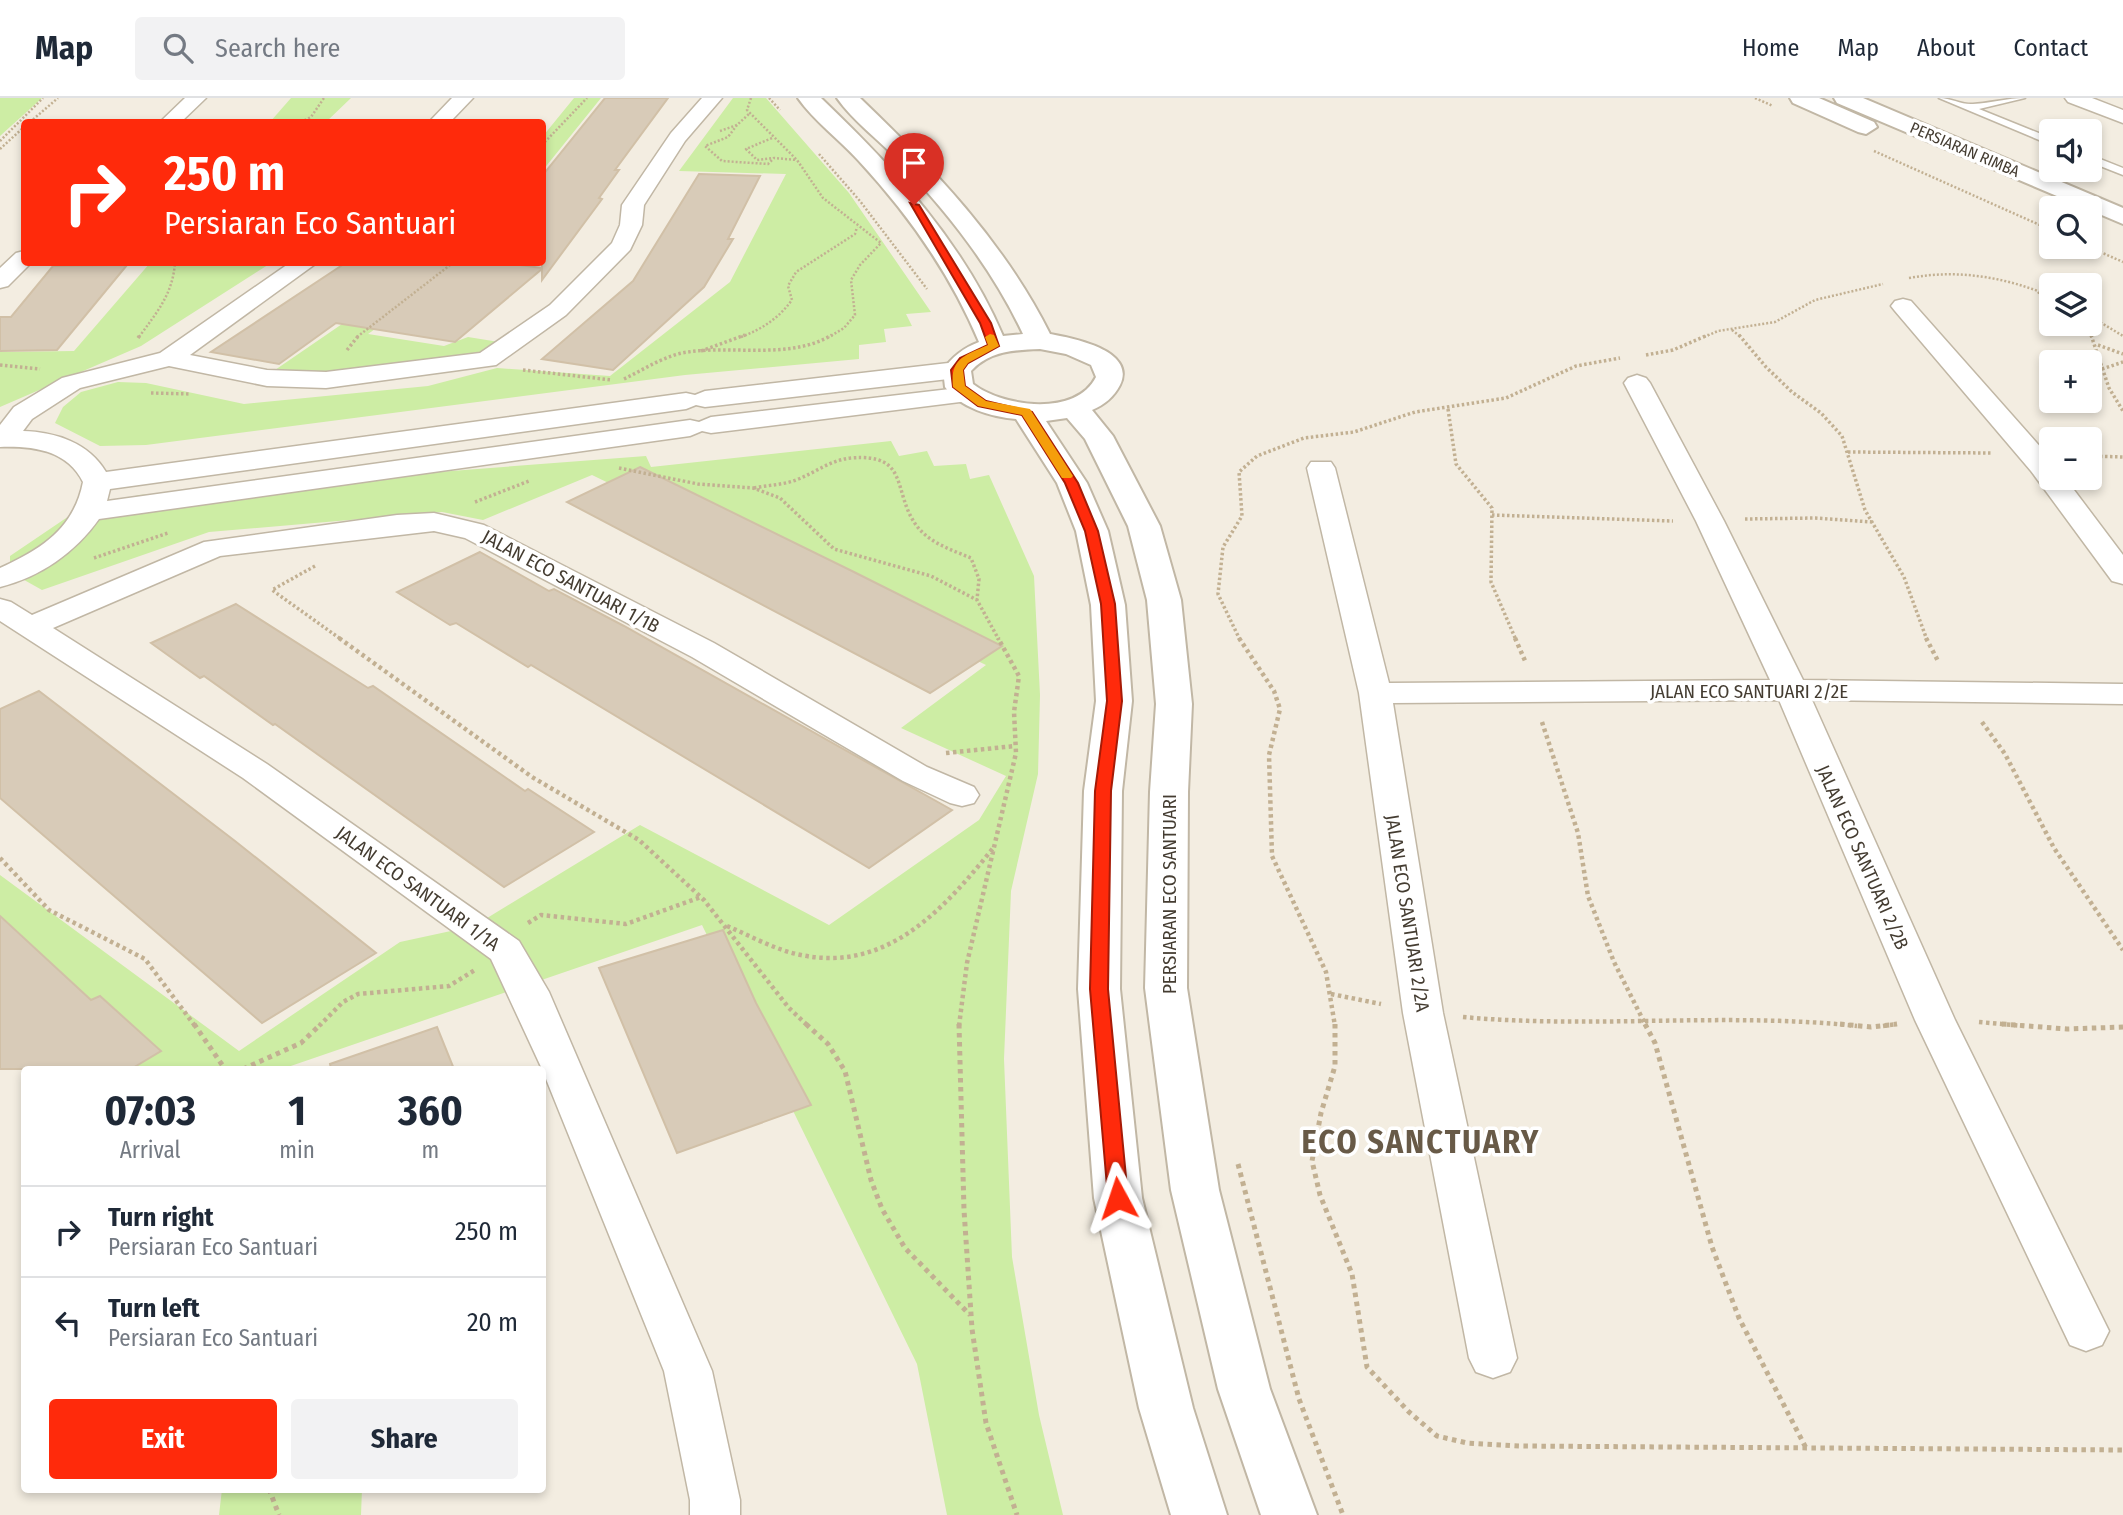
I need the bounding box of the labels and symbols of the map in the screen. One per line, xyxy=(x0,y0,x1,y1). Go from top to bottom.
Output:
street label: PERSIARAN RIMBA xyxy=(1907,118,2023,181)
pin xyxy=(884,133,944,205)
street label: JALAN ECO SANTUARI 1/1B xyxy=(478,525,663,638)
street label: JALAN ECO SANTUARI 2/2E xyxy=(1650,680,1848,703)
street label: JALAN ECO SANTUARI 2/2B xyxy=(1811,761,1914,953)
street label: PERSIARAN ECO SANTUARI xyxy=(1158,794,1181,994)
street label: JALAN ECO SANTUARI 2/2A xyxy=(1381,813,1434,1013)
street label: JALAN ECO SANTUARI 1/1A xyxy=(331,821,504,956)
district label: ECO SANCTUARY xyxy=(1302,1123,1540,1161)
position arrow xyxy=(1081,1161,1155,1235)

